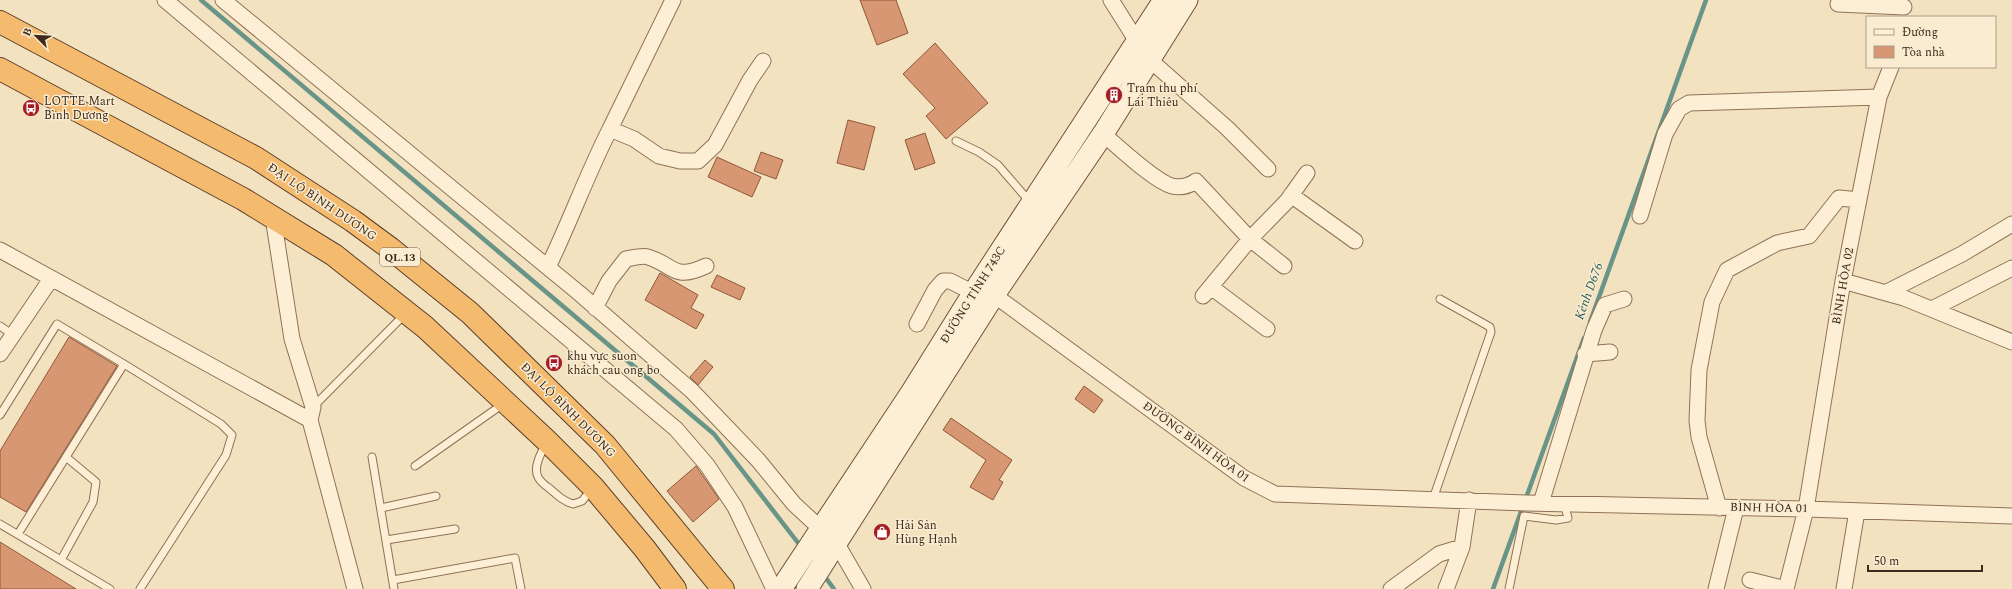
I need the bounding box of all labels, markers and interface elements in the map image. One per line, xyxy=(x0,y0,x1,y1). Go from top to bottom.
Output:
north arrow xyxy=(16,16,56,56)
legend xyxy=(1866,16,1996,68)
text: Đường xyxy=(1902,23,1938,42)
text: B xyxy=(18,25,37,39)
text: Tòa nhà xyxy=(1902,43,1945,62)
place label: Trạm thu phí Lái Thiêu xyxy=(1127,79,1198,112)
building icon: Trạm thu phí Lái Thiêu xyxy=(1104,85,1124,105)
place label: LOTTE Mart Bình Dương xyxy=(44,92,115,125)
bus stop icon: LOTTE Mart Bình Dương xyxy=(21,98,41,118)
street label: ĐẠI LỘ BÌNH DƯƠNG xyxy=(264,158,380,246)
street label: ĐƯỜNG TỈNH 743C xyxy=(935,242,1011,348)
street label: BÌNH HÒA 02 xyxy=(1827,246,1859,326)
road number: QL.13 xyxy=(380,248,420,266)
water label: Kênh D676 xyxy=(1569,259,1609,322)
place label: khu vực suon khách cau ong bo xyxy=(567,347,660,380)
bus stop icon: khu vực suon khách cau ong bo xyxy=(544,353,564,373)
street label: ĐẠI LỘ BÌNH DƯƠNG xyxy=(516,358,620,462)
street label: ĐƯỜNG BÌNH HÒA 01 xyxy=(1139,397,1253,487)
street label: BÌNH HÒA 01 xyxy=(1730,498,1808,518)
place label: Hải Sản Hùng Hạnh xyxy=(895,516,958,549)
shop icon: Hải Sản Hùng Hạnh xyxy=(872,522,892,542)
scale bar xyxy=(1868,547,1982,573)
text: 50 m xyxy=(1874,552,1899,571)

